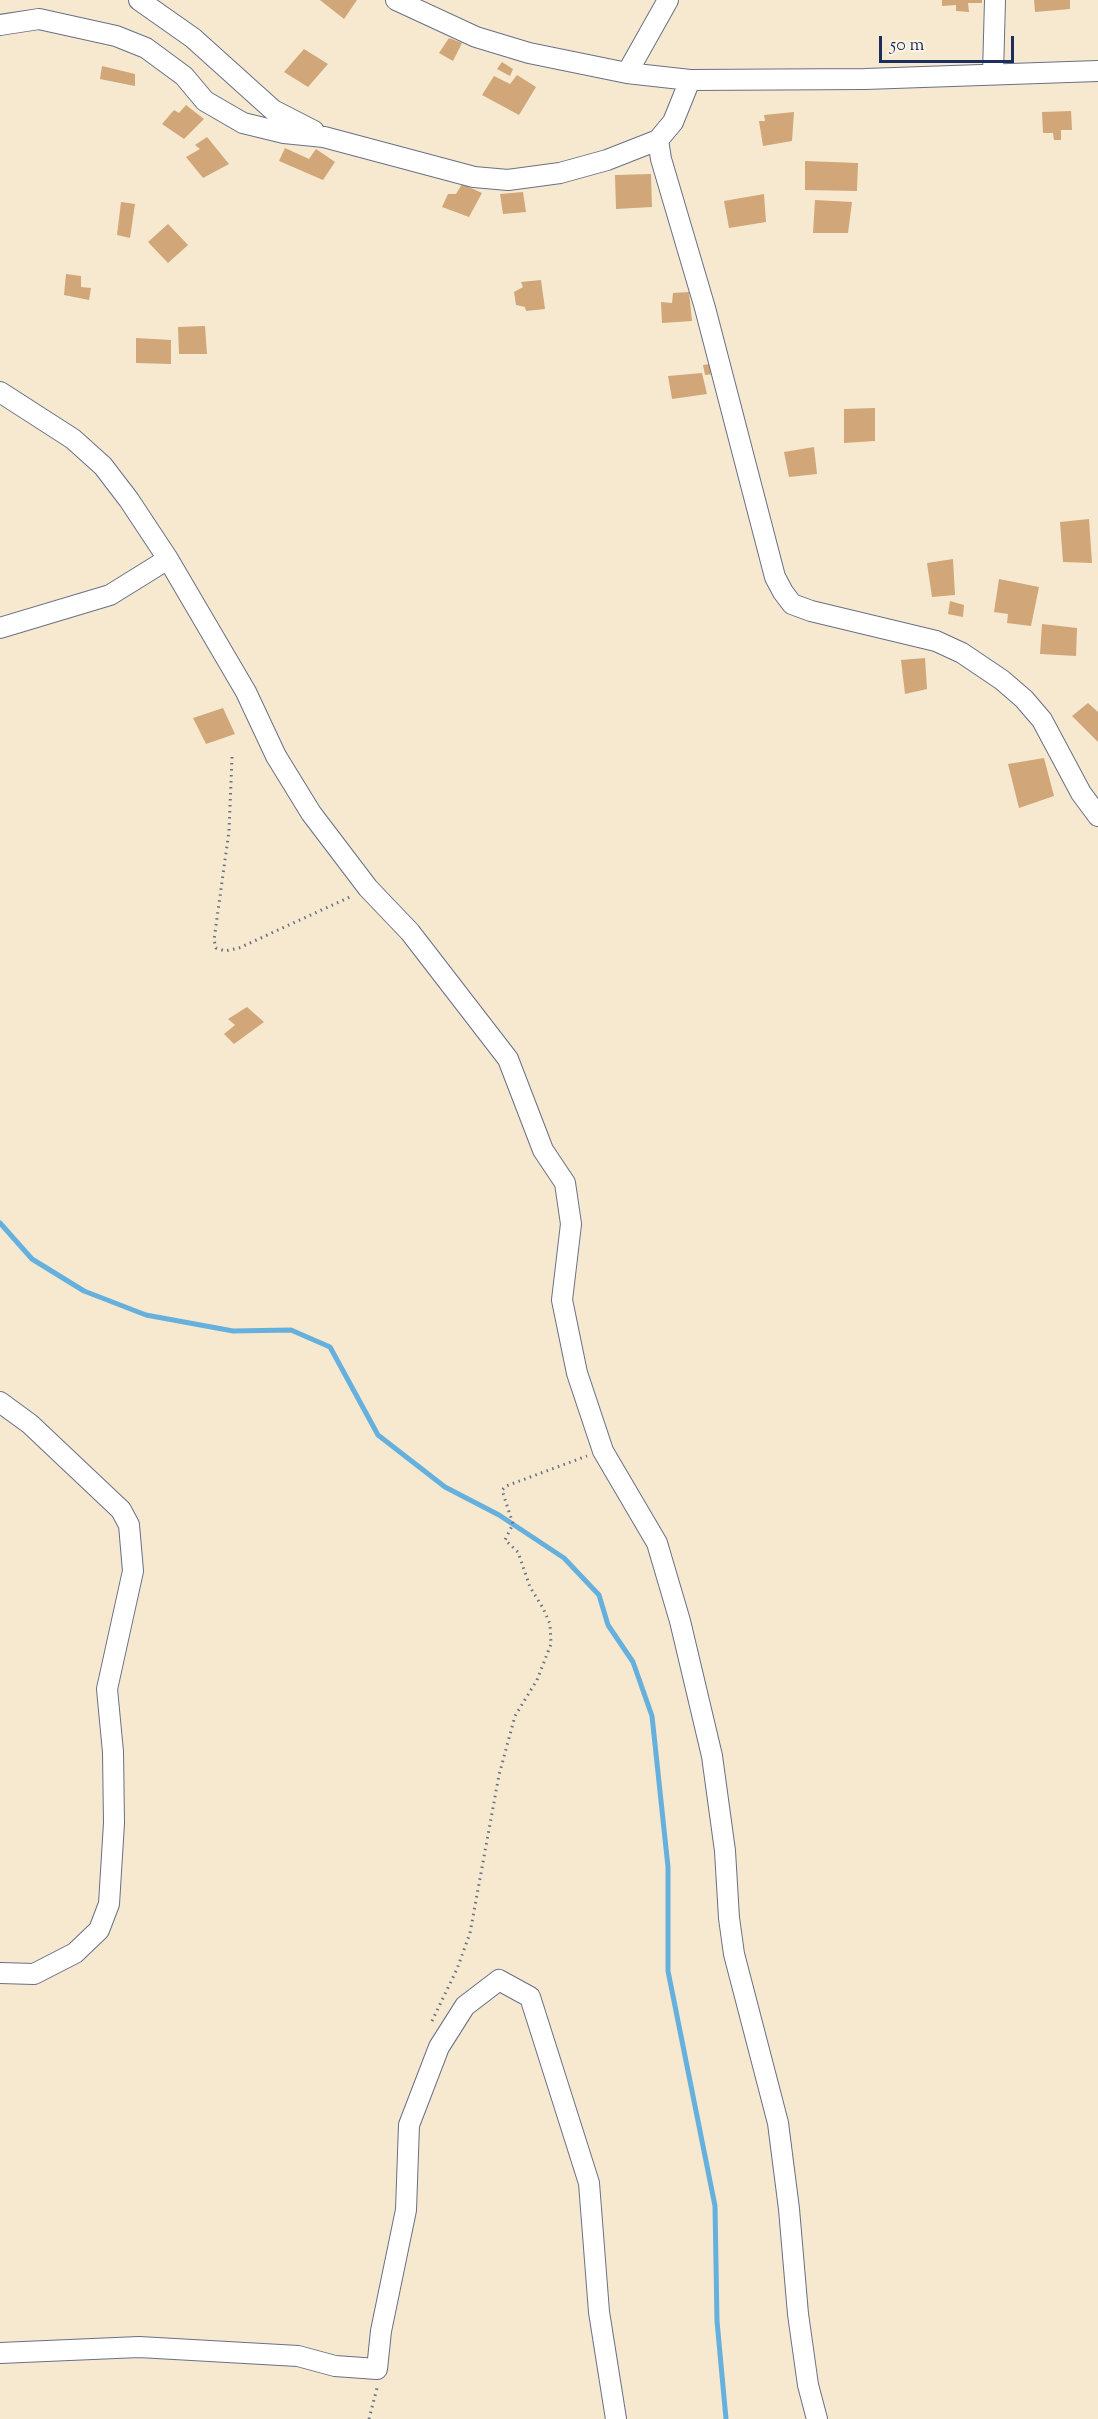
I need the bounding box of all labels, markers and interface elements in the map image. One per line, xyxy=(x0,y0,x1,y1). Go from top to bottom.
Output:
scale bar xyxy=(882,24,1017,62)
text: 50 m xyxy=(890,33,924,59)

